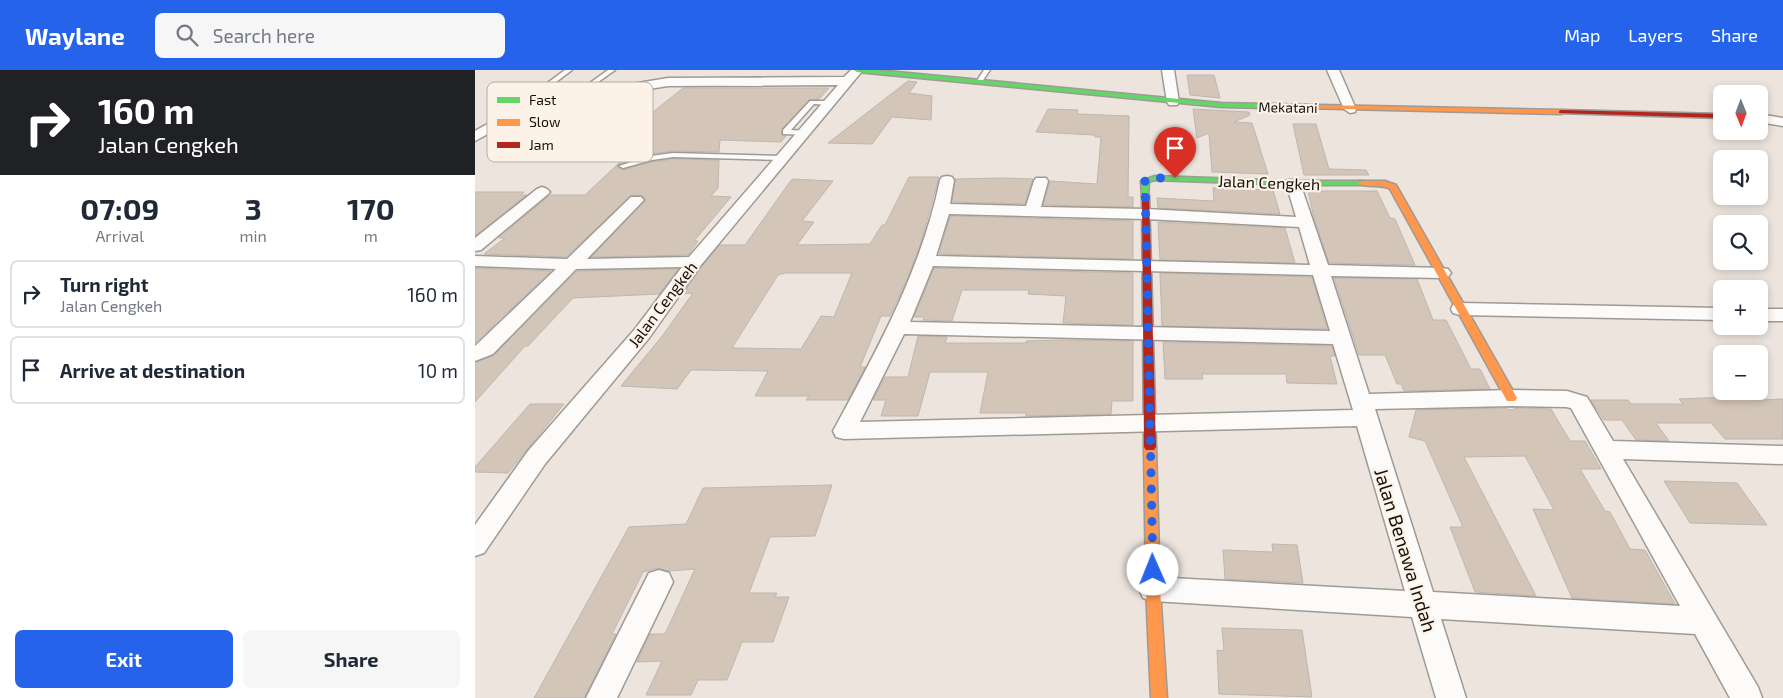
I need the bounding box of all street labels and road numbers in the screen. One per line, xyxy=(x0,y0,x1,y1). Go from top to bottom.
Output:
street label: Mekatani xyxy=(1258,98,1318,116)
street label: Jalan Cengkeh xyxy=(1218,171,1320,193)
street label: Jalan Cengkeh xyxy=(624,257,700,351)
street label: Jalan Benawa Indah xyxy=(1370,465,1442,635)

